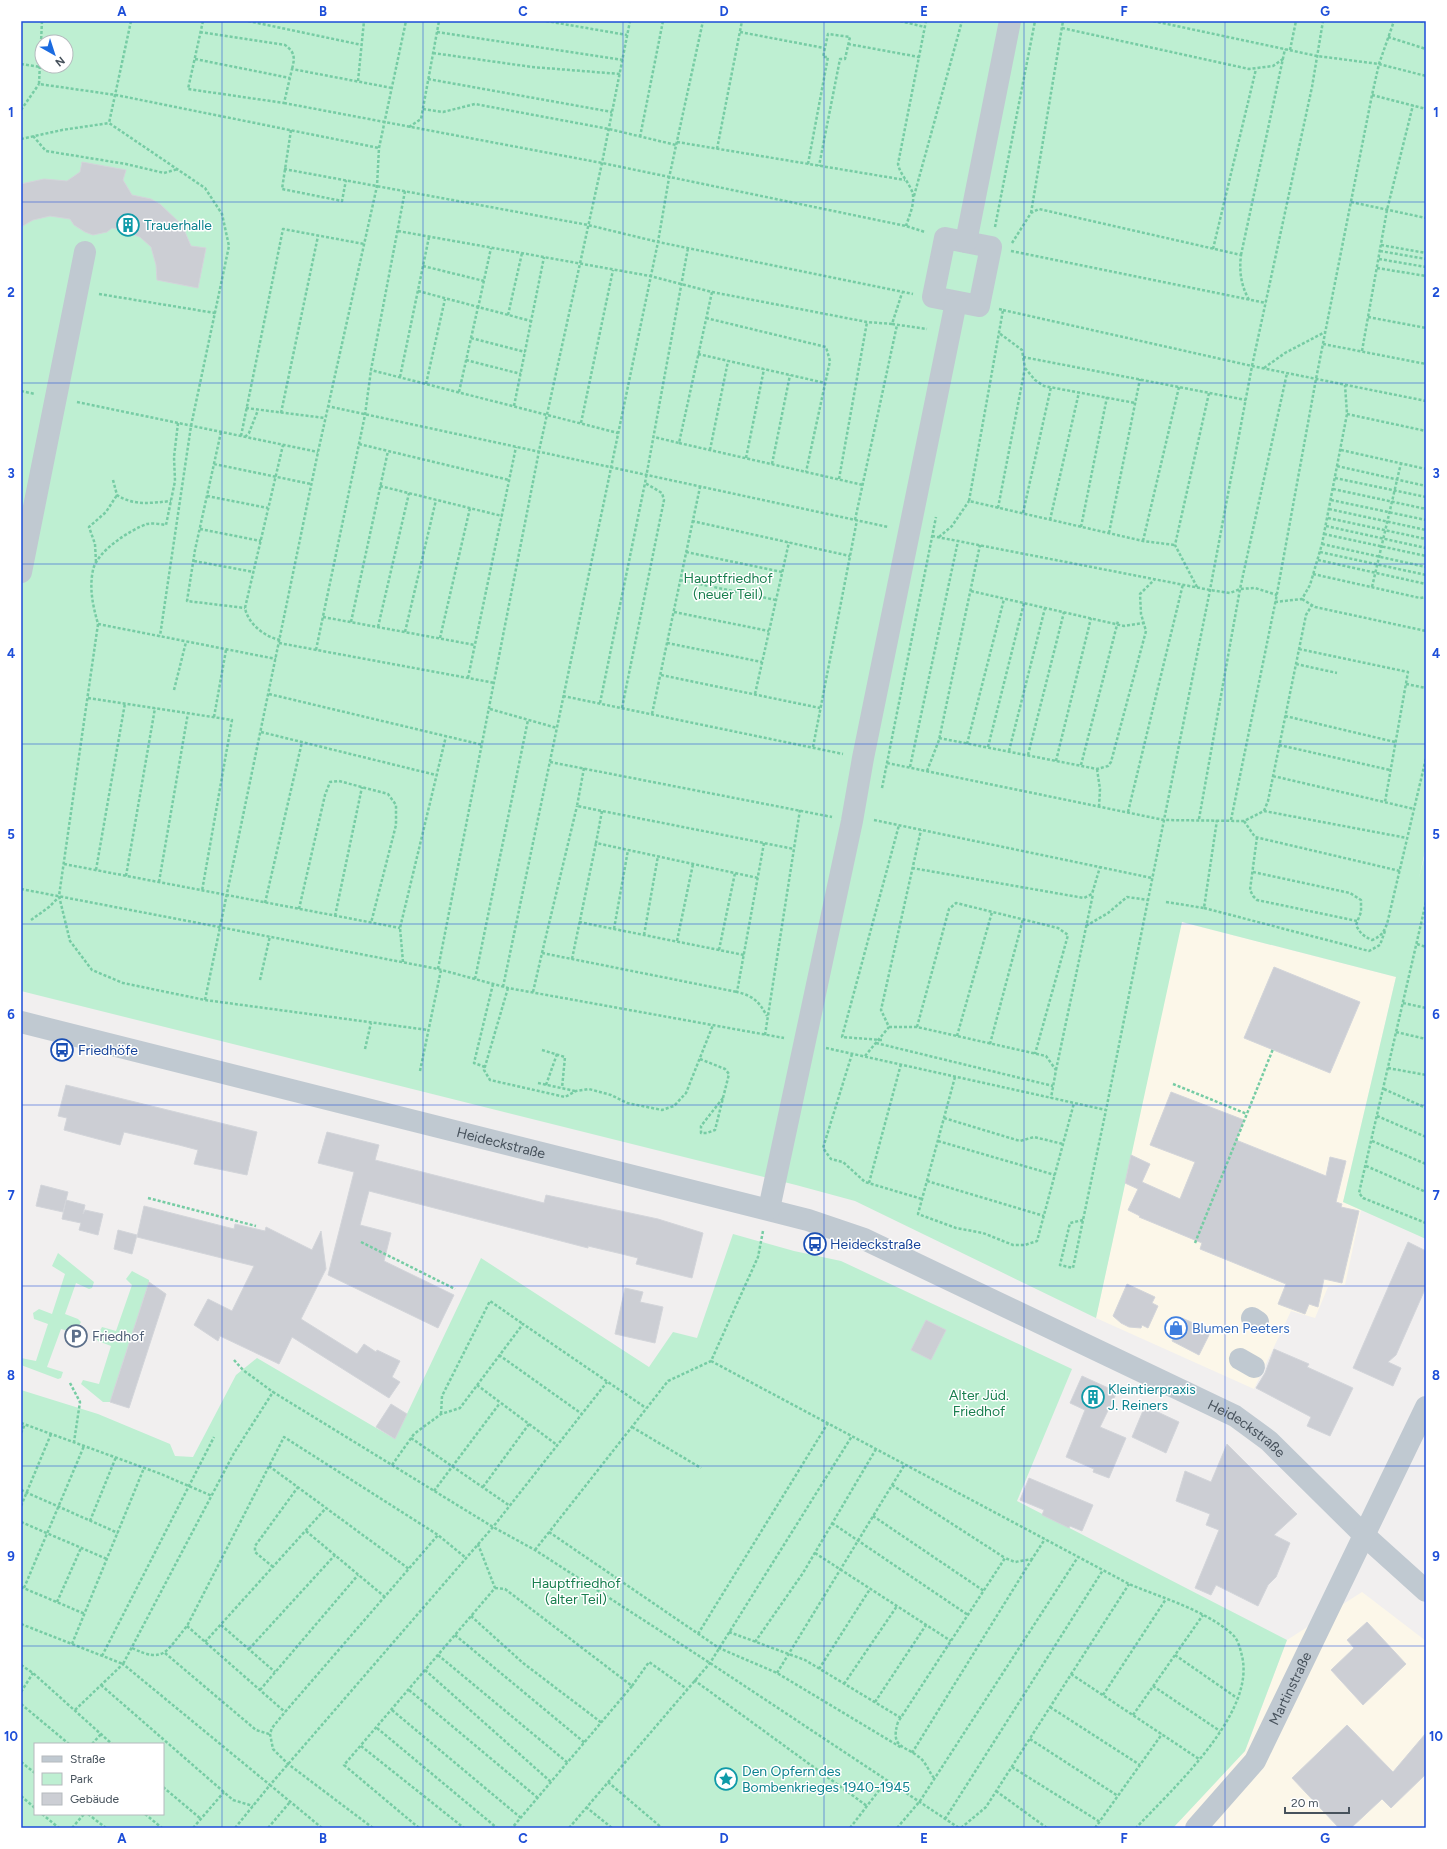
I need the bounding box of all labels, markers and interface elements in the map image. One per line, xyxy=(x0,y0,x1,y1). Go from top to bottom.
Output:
text: A xyxy=(117,4,127,19)
text: B xyxy=(319,4,327,19)
text: C xyxy=(518,4,528,19)
text: D xyxy=(719,4,729,19)
text: E xyxy=(920,4,928,19)
text: F xyxy=(1120,4,1128,19)
text: G xyxy=(1320,4,1330,19)
north arrow xyxy=(34,34,74,74)
text: N xyxy=(53,54,67,69)
text: 1 xyxy=(8,105,14,120)
text: 1 xyxy=(1433,105,1439,120)
building icon: Trauerhalle xyxy=(115,212,141,238)
place label: Trauerhalle xyxy=(144,217,212,234)
text: 2 xyxy=(7,285,15,300)
text: 2 xyxy=(1432,285,1440,300)
text: 3 xyxy=(7,466,15,481)
text: 3 xyxy=(1432,466,1440,481)
park label: Hauptfriedhof (neuer Teil) xyxy=(683,570,773,603)
text: 4 xyxy=(7,646,15,661)
text: 4 xyxy=(1432,646,1440,661)
text: 5 xyxy=(7,827,15,842)
text: 5 xyxy=(1432,827,1440,842)
text: 6 xyxy=(7,1007,15,1022)
text: 6 xyxy=(1432,1007,1440,1022)
bus stop icon: Friedhöfe xyxy=(49,1037,75,1063)
place label: Friedhöfe xyxy=(78,1042,138,1059)
street label: Heideckstraße xyxy=(455,1123,548,1162)
text: 7 xyxy=(7,1188,15,1203)
text: 7 xyxy=(1432,1188,1440,1203)
bus stop icon: Heideckstraße xyxy=(802,1231,828,1257)
place label: Heideckstraße xyxy=(830,1236,921,1253)
shop icon: Blumen Peeters xyxy=(1163,1315,1189,1341)
place label: Blumen Peeters xyxy=(1192,1320,1290,1337)
parking icon: Friedhof xyxy=(63,1323,89,1349)
place label: Friedhof xyxy=(92,1328,145,1345)
text: 8 xyxy=(7,1368,15,1383)
text: 8 xyxy=(1432,1368,1440,1383)
place label: Kleintierpraxis J. Reiners xyxy=(1108,1381,1196,1414)
building icon: Kleintierpraxis J. Reiners xyxy=(1080,1384,1106,1410)
park label: Alter Jüd. Friedhof xyxy=(949,1387,1009,1420)
street label: Heideckstraße xyxy=(1205,1396,1289,1461)
text: 9 xyxy=(7,1549,15,1564)
text: 9 xyxy=(1432,1549,1440,1564)
park label: Hauptfriedhof (alter Teil) xyxy=(531,1575,621,1608)
street label: Martinstraße xyxy=(1265,1649,1315,1728)
text: 10 xyxy=(4,1729,18,1744)
text: 10 xyxy=(1429,1729,1443,1744)
legend xyxy=(34,1743,164,1815)
text: Straße xyxy=(70,1752,106,1766)
place label: Den Opfern des Bombenkrieges 1940-1945 xyxy=(742,1763,910,1796)
place icon: Den Opfern des Bombenkrieges 1940-1945 xyxy=(713,1766,739,1792)
text: Park xyxy=(70,1772,93,1786)
scale bar xyxy=(1285,1789,1349,1815)
text: Gebäude xyxy=(70,1792,120,1806)
text: 20 m xyxy=(1291,1796,1319,1810)
text: A xyxy=(117,1831,127,1846)
text: B xyxy=(319,1831,327,1846)
text: C xyxy=(518,1831,528,1846)
text: D xyxy=(719,1831,729,1846)
text: E xyxy=(920,1831,928,1846)
text: F xyxy=(1120,1831,1128,1846)
text: G xyxy=(1320,1831,1330,1846)

